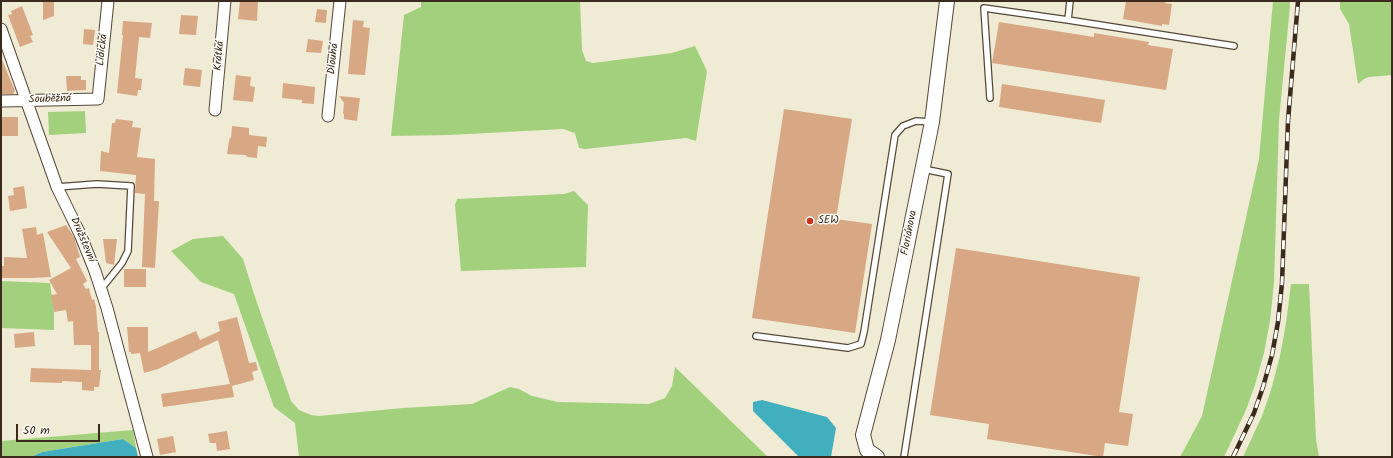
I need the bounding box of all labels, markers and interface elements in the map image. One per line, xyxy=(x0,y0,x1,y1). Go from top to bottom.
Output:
street label: Lidická xyxy=(95,33,111,67)
street label: Krátká xyxy=(212,41,228,71)
street label: Dlouhá xyxy=(326,43,342,75)
street label: Souběžná xyxy=(29,93,71,107)
street label: Floriánova xyxy=(899,209,921,257)
place label: SEW xyxy=(818,214,839,228)
street label: Družstevní xyxy=(67,215,97,265)
marker: SEW xyxy=(805,216,815,226)
scale bar xyxy=(18,416,102,442)
text: 50 m xyxy=(23,421,50,440)

